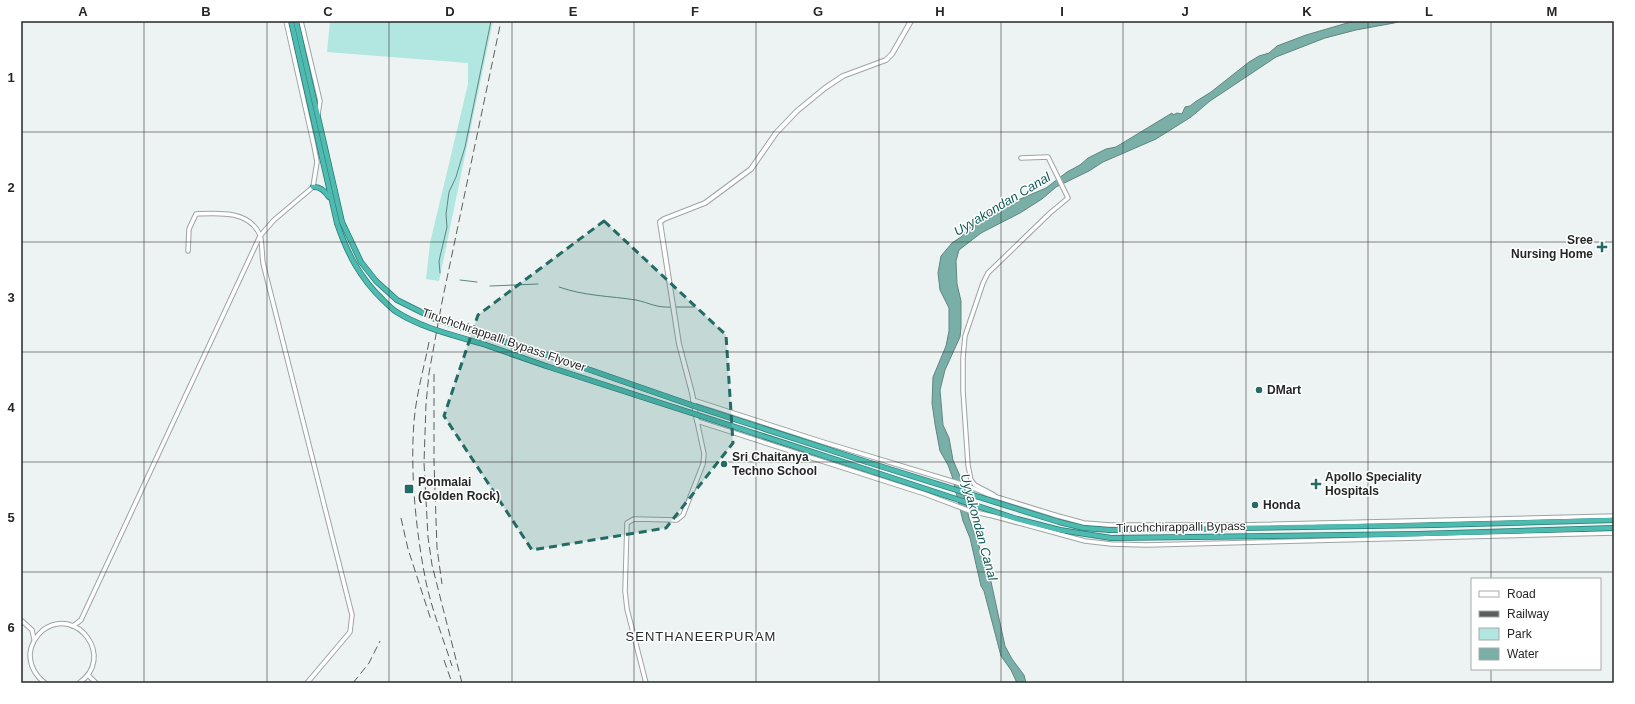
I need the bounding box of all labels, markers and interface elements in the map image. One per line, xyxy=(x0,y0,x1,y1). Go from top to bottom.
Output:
text: A xyxy=(78,4,88,19)
text: B xyxy=(201,4,211,19)
text: C xyxy=(323,4,333,19)
text: D xyxy=(445,4,455,19)
text: E xyxy=(569,4,578,19)
text: F xyxy=(691,4,699,19)
text: G xyxy=(813,4,823,19)
text: H xyxy=(935,4,945,19)
text: I xyxy=(1060,4,1064,19)
text: J xyxy=(1181,4,1189,19)
text: K xyxy=(1302,4,1312,19)
text: L xyxy=(1425,4,1433,19)
text: M xyxy=(1547,4,1557,19)
text: 1 xyxy=(7,70,15,85)
water label: Uyyakondan Canal xyxy=(951,169,1054,239)
text: 2 xyxy=(7,180,15,195)
place label: Sree Nursing Home xyxy=(1511,233,1593,261)
marker: Sree Nursing Home xyxy=(1596,241,1608,253)
text: 3 xyxy=(7,290,15,305)
street label: Tiruchchirappalli Bypass Flyover xyxy=(420,305,588,375)
place label: DMart xyxy=(1267,383,1301,397)
marker: DMart xyxy=(1254,385,1264,395)
text: 4 xyxy=(7,400,15,415)
place label: Sri Chaitanya Techno School xyxy=(732,450,817,478)
marker: Sri Chaitanya Techno School xyxy=(719,459,729,469)
place label: Apollo Speciality Hospitals xyxy=(1325,470,1422,498)
water label: Uyyakondan Canal xyxy=(958,472,1001,583)
place label: Ponmalai (Golden Rock) xyxy=(418,475,500,503)
marker: Apollo Speciality Hospitals xyxy=(1310,478,1322,490)
marker: Ponmalai (Golden Rock) xyxy=(403,483,415,495)
place label: Honda xyxy=(1263,498,1301,512)
marker: Honda xyxy=(1250,500,1260,510)
text: 5 xyxy=(7,510,15,525)
street label: Tiruchchirappalli Bypass xyxy=(1116,519,1246,535)
legend xyxy=(1471,578,1601,670)
text: Road xyxy=(1507,587,1536,601)
text: Railway xyxy=(1507,607,1549,621)
text: 6 xyxy=(7,620,15,635)
text: Park xyxy=(1507,627,1533,641)
district label: SENTHANEERPURAM xyxy=(626,629,776,644)
text: Water xyxy=(1507,647,1539,661)

